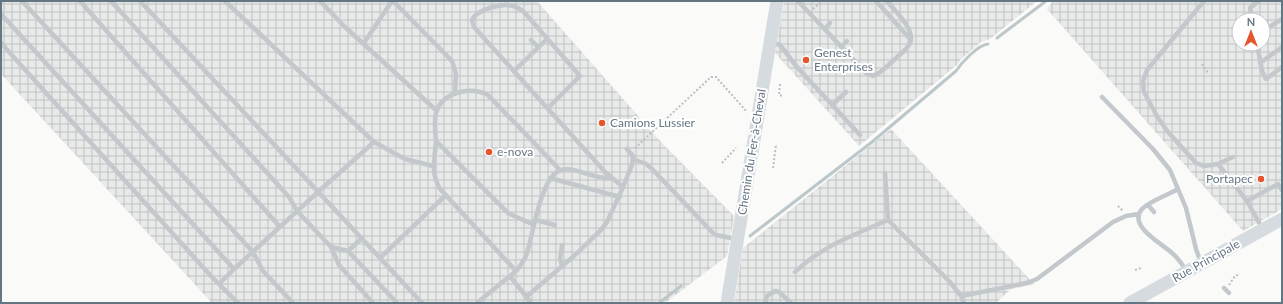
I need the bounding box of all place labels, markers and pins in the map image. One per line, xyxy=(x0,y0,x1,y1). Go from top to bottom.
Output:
place label: Genest Enterprises xyxy=(814,45,873,74)
marker: Genest Enterprises xyxy=(801,55,811,65)
place label: Camions Lussier xyxy=(610,115,696,130)
marker: Camions Lussier xyxy=(597,118,607,128)
place label: e-nova xyxy=(497,144,533,159)
marker: e-nova xyxy=(484,147,494,157)
place label: Portapec xyxy=(1206,171,1253,186)
marker: Portapec xyxy=(1256,174,1266,184)

